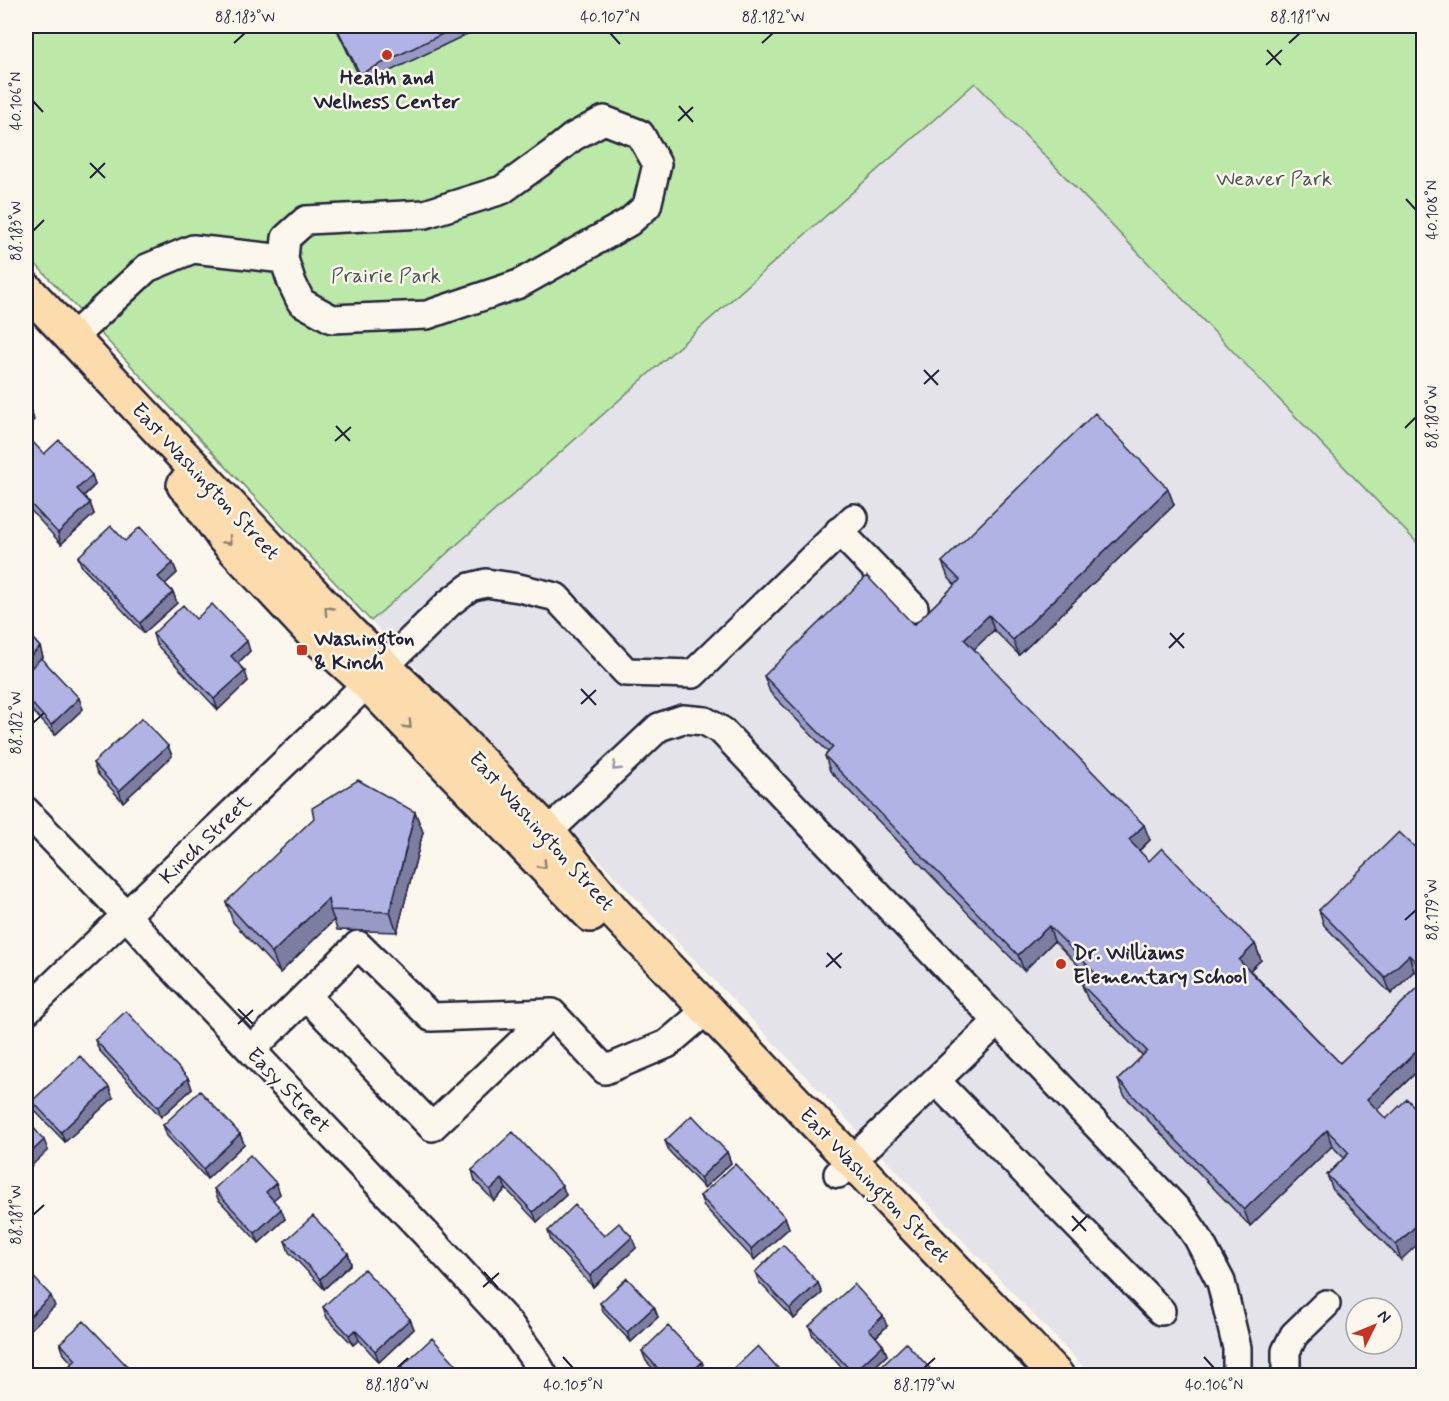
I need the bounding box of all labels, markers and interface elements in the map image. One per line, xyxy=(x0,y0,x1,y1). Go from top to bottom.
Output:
text: 88.183°W xyxy=(215,8,275,28)
text: 40.107°N xyxy=(580,8,640,28)
text: 88.182°W xyxy=(742,8,804,28)
text: 88.181°W xyxy=(1270,8,1330,28)
marker: Health and Wellness Center xyxy=(380,48,394,62)
place label: Health and Wellness Center xyxy=(313,64,460,116)
text: 40.106°N xyxy=(7,72,27,130)
park label: Weaver Park xyxy=(1216,165,1332,193)
text: 40.108°N xyxy=(1423,180,1443,240)
text: 88.183°W xyxy=(7,201,27,261)
park label: Prairie Park xyxy=(331,262,441,290)
text: 88.180°W xyxy=(1423,386,1443,448)
street label: East Washington Street xyxy=(123,397,286,568)
one-way arrow xyxy=(221,534,232,545)
one-way arrow xyxy=(324,606,335,616)
place label: Washington & Kinch xyxy=(313,625,415,677)
marker: Washington & Kinch xyxy=(295,643,309,657)
text: 88.182°W xyxy=(7,692,27,754)
one-way arrow xyxy=(400,717,411,728)
street label: East Washington Street xyxy=(460,746,621,919)
one-way arrow xyxy=(612,760,623,771)
street label: Kinch Street xyxy=(154,788,258,891)
one-way arrow xyxy=(536,859,547,869)
text: 88.179°W xyxy=(1423,879,1443,941)
place label: Dr. Williams Elementary School xyxy=(1073,939,1248,991)
marker: Dr. Williams Elementary School xyxy=(1054,957,1068,971)
street label: Easy Street xyxy=(240,1042,336,1140)
street label: East Washington Street xyxy=(791,1102,956,1271)
text: 88.181°W xyxy=(7,1185,27,1245)
north arrow xyxy=(1344,1296,1404,1356)
text: N xyxy=(1373,1306,1395,1328)
text: 88.180°W xyxy=(366,1376,428,1396)
text: 40.105°N xyxy=(543,1376,603,1396)
text: 88.179°W xyxy=(893,1376,955,1396)
text: 40.106°N xyxy=(1185,1376,1243,1396)

